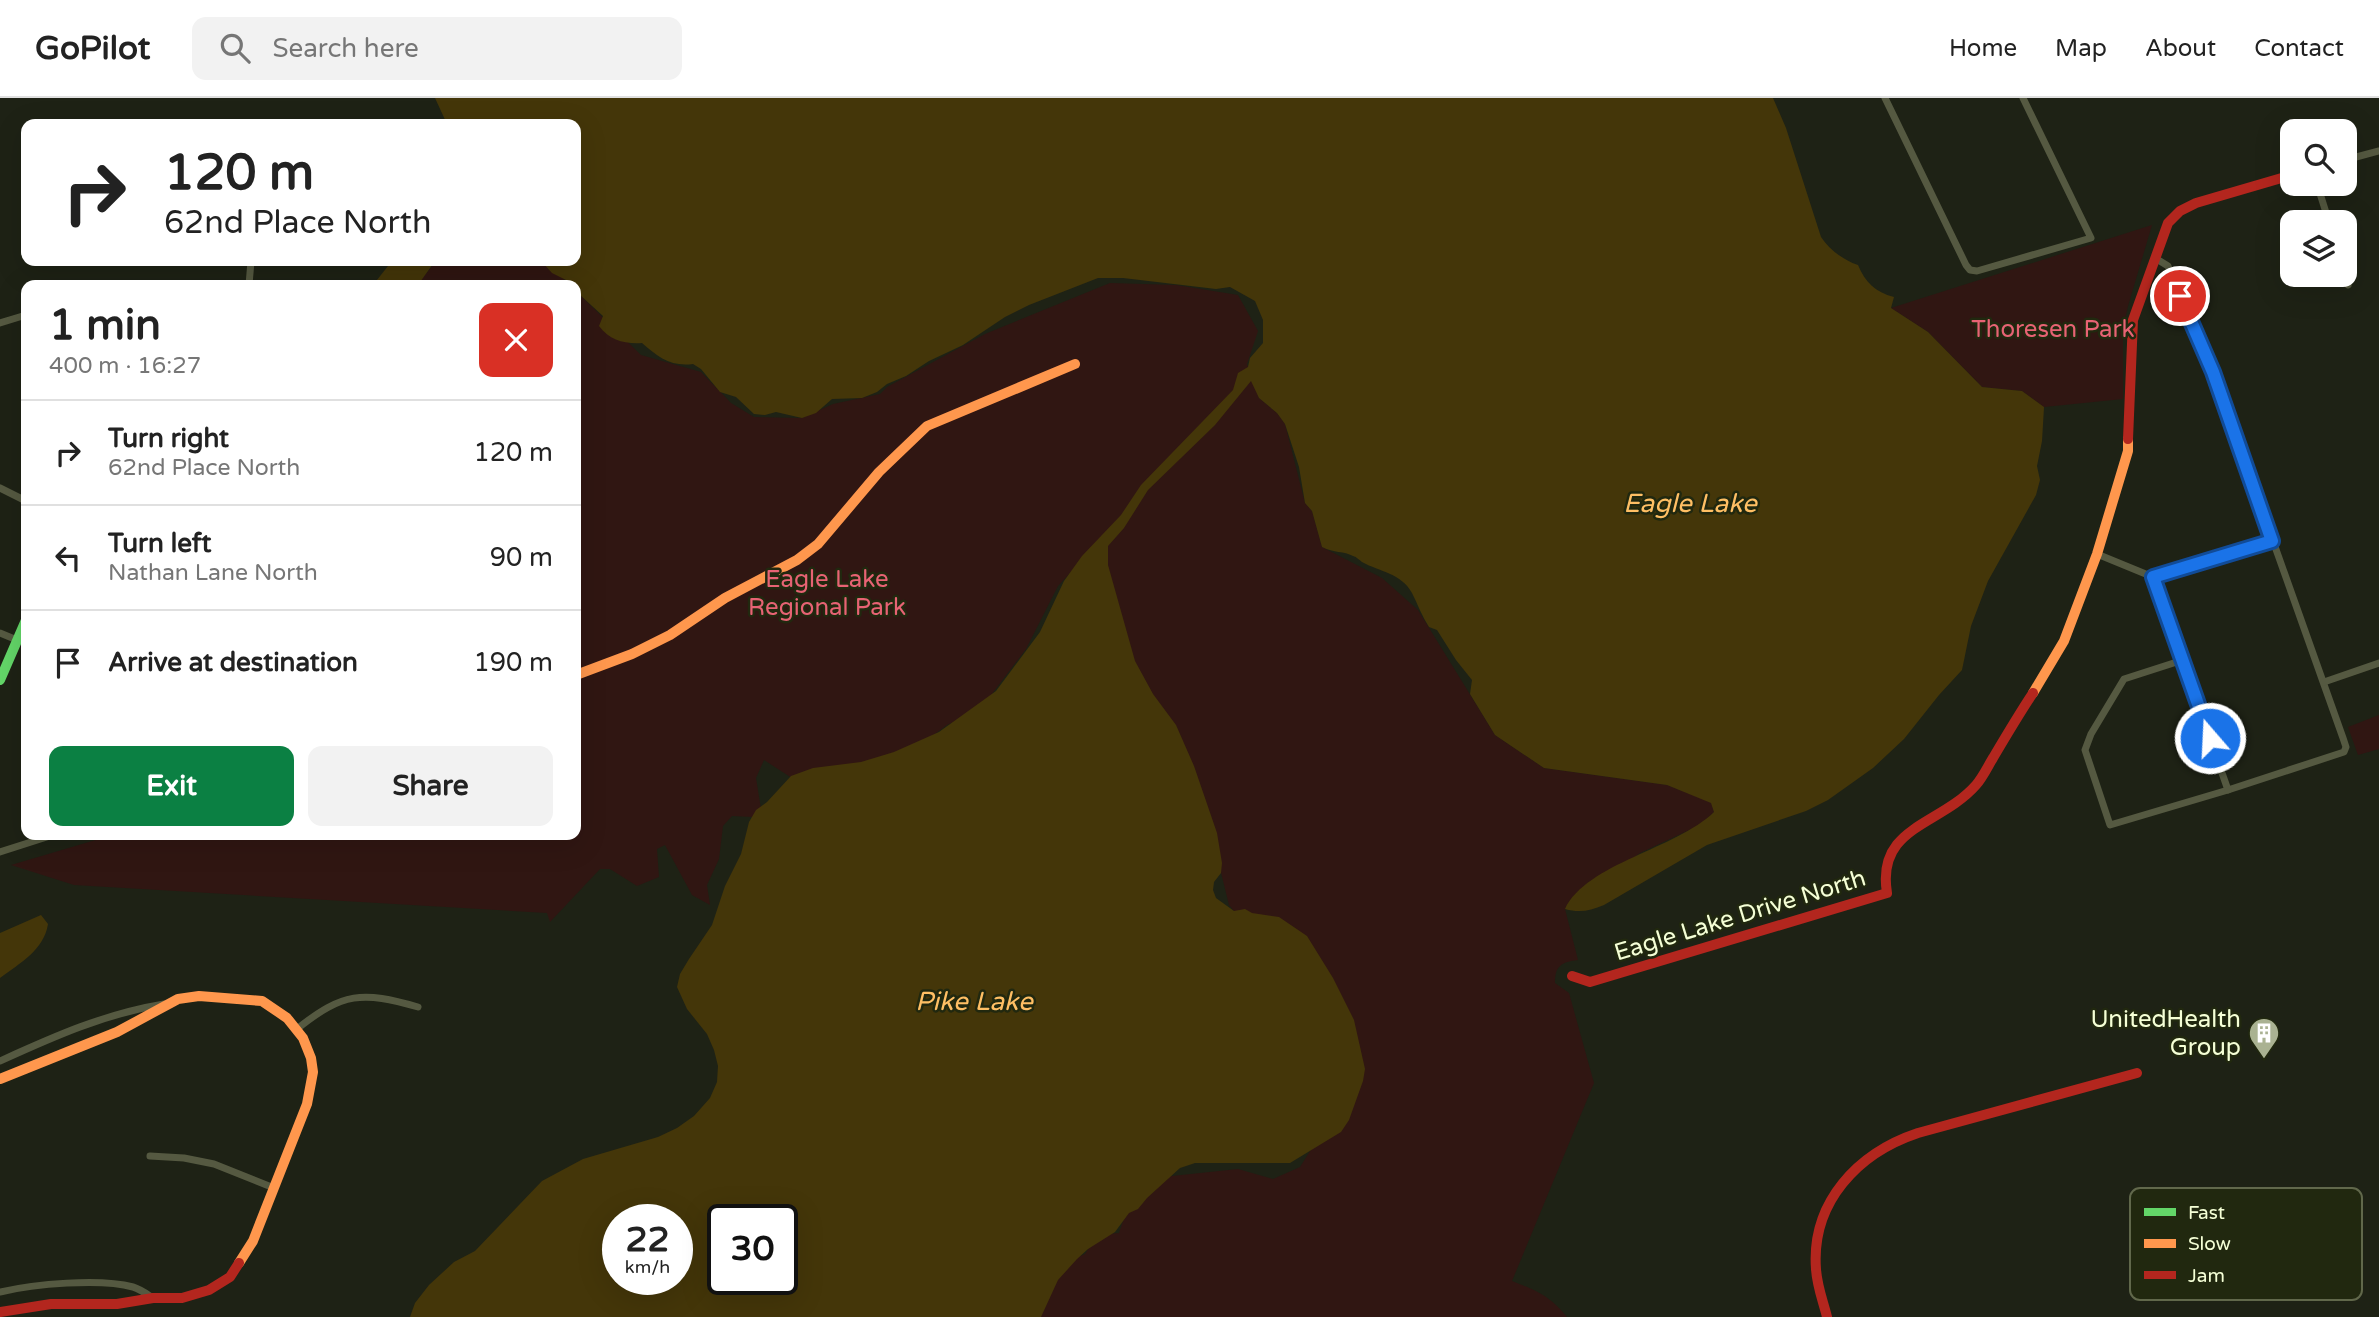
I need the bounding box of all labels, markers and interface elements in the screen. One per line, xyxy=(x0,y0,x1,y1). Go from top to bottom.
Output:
search box xyxy=(192,17,682,80)
text: GoPilot xyxy=(35,29,150,68)
icon: search xyxy=(216,29,254,67)
text: Search here xyxy=(272,33,419,64)
text: Home xyxy=(1949,34,2017,63)
text: Map xyxy=(2055,34,2107,63)
text: About xyxy=(2145,34,2216,63)
text: Contact xyxy=(2254,34,2344,63)
map controls xyxy=(2280,119,2357,287)
button: search xyxy=(2280,119,2357,196)
text: 120 m xyxy=(164,144,314,203)
icon: right xyxy=(49,147,140,238)
text: 62nd Place North xyxy=(164,204,432,242)
button: layers xyxy=(2280,210,2357,287)
pin xyxy=(2150,266,2210,326)
icon: arrive xyxy=(2161,277,2199,315)
text: 1 min xyxy=(49,300,161,351)
button: close xyxy=(479,303,553,377)
park label: Thoresen Park xyxy=(1971,315,2135,344)
text: 400 m · 16:27 xyxy=(49,352,201,380)
text: Turn right xyxy=(108,423,229,454)
icon: right xyxy=(49,434,87,472)
text: 120 m xyxy=(473,437,553,468)
text: 62nd Place North xyxy=(108,454,300,482)
water label: Eagle Lake xyxy=(1623,488,1758,519)
text: Turn left xyxy=(108,528,211,559)
icon: left xyxy=(49,539,87,577)
text: 90 m xyxy=(490,542,553,573)
text: Nathan Lane North xyxy=(108,559,318,587)
park label: Eagle Lake Regional Park xyxy=(748,565,906,622)
icon: arrive xyxy=(49,644,87,682)
text: Arrive at destination xyxy=(108,647,358,678)
text: 190 m xyxy=(473,647,553,678)
position arrow xyxy=(2173,701,2247,775)
button: Exit xyxy=(49,746,294,826)
button: Share xyxy=(308,746,553,826)
street label: Eagle Lake Drive North xyxy=(1611,863,1869,968)
water label: Pike Lake xyxy=(915,986,1034,1017)
place label: UnitedHealth Group xyxy=(2091,1005,2241,1062)
building icon: UnitedHealth Group xyxy=(2247,1016,2281,1060)
legend xyxy=(2130,1188,2362,1300)
text: Fast xyxy=(2188,1202,2225,1224)
speed limit sign: 30 xyxy=(707,1204,798,1295)
text: 22 xyxy=(626,1219,669,1261)
text: Slow xyxy=(2188,1233,2231,1255)
text: km/h xyxy=(625,1256,670,1278)
text: Jam xyxy=(2188,1265,2225,1287)

